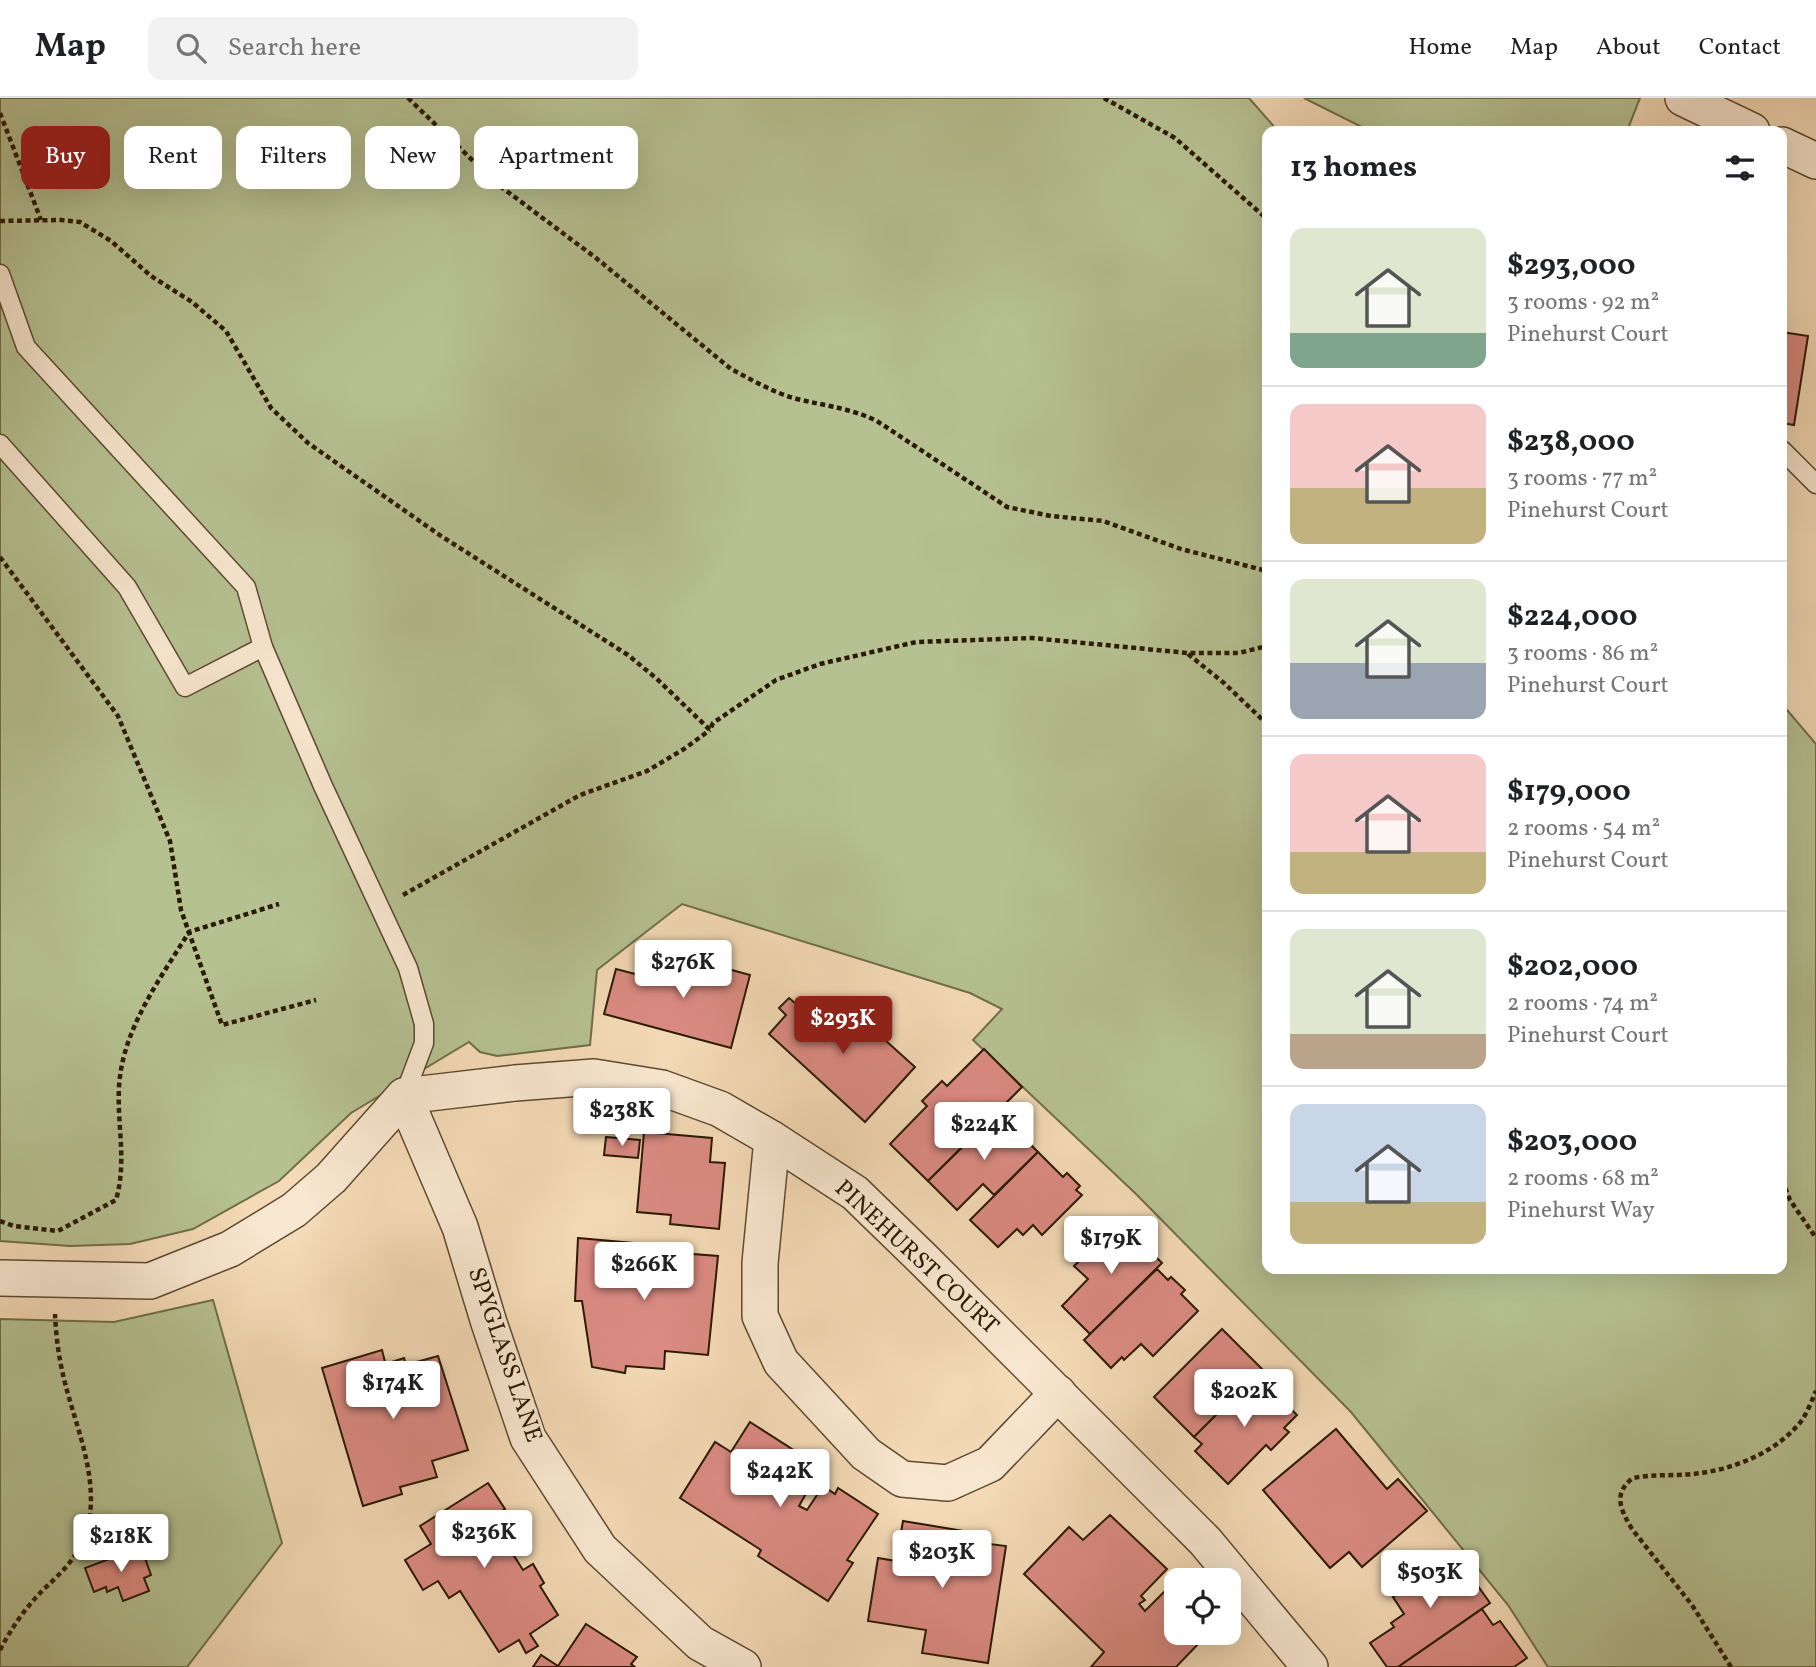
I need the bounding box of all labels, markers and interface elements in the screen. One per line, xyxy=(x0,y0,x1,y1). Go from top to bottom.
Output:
search box xyxy=(148,17,638,80)
text: Map xyxy=(35,25,106,71)
icon: search xyxy=(172,29,210,67)
text: Search here xyxy=(228,30,361,66)
text: Home xyxy=(1408,31,1472,65)
text: Map xyxy=(1510,31,1558,65)
text: About xyxy=(1596,31,1661,65)
text: Contact xyxy=(1699,31,1781,65)
chip: Buy xyxy=(21,126,110,189)
chip: Rent xyxy=(124,126,222,189)
chip: Filters xyxy=(236,126,351,189)
chip: New xyxy=(365,126,460,189)
chip: Apartment xyxy=(474,126,638,189)
text: 13 homes xyxy=(1290,147,1417,189)
icon: filters xyxy=(1721,149,1759,187)
text: $293,000 xyxy=(1507,245,1635,287)
icon: home xyxy=(1346,256,1430,340)
text: 3 rooms · 92 m² xyxy=(1507,287,1659,319)
text: Pinehurst Court xyxy=(1507,319,1669,351)
text: $238,000 xyxy=(1507,421,1635,463)
icon: home xyxy=(1346,432,1430,516)
text: 3 rooms · 77 m² xyxy=(1507,463,1657,495)
text: Pinehurst Court xyxy=(1507,495,1669,527)
text: $224,000 xyxy=(1507,596,1637,638)
icon: home xyxy=(1346,607,1430,691)
text: 3 rooms · 86 m² xyxy=(1507,638,1658,670)
text: Pinehurst Court xyxy=(1507,670,1669,702)
text: $179,000 xyxy=(1507,771,1631,813)
icon: home xyxy=(1346,782,1430,866)
text: 2 rooms · 54 m² xyxy=(1507,813,1660,845)
text: Pinehurst Court xyxy=(1507,845,1669,877)
pin: $276K xyxy=(634,940,732,1000)
text: $202,000 xyxy=(1507,946,1638,988)
text: $276K xyxy=(651,947,715,979)
icon: home xyxy=(1346,957,1430,1041)
text: 2 rooms · 74 m² xyxy=(1507,988,1658,1020)
pin: $293K xyxy=(794,996,892,1056)
text: $293K xyxy=(810,1003,876,1035)
text: Pinehurst Court xyxy=(1507,1020,1669,1052)
pin: $238K xyxy=(573,1088,671,1148)
text: $238K xyxy=(589,1095,655,1127)
pin: $224K xyxy=(935,1102,1033,1162)
text: $224K xyxy=(950,1109,1018,1141)
text: $203,000 xyxy=(1507,1121,1637,1163)
icon: home xyxy=(1346,1132,1430,1216)
text: 2 rooms · 68 m² xyxy=(1507,1163,1659,1195)
street label: PINEHURST COURT xyxy=(826,1173,1006,1343)
text: Pinehurst Way xyxy=(1507,1195,1655,1227)
pin: $179K xyxy=(1062,1216,1160,1276)
text: $179K xyxy=(1080,1223,1142,1255)
pin: $266K xyxy=(595,1242,693,1302)
text: $266K xyxy=(611,1249,677,1281)
street label: SPYGLASS LANE xyxy=(458,1263,550,1447)
pin: $174K xyxy=(344,1362,442,1421)
text: $174K xyxy=(362,1368,424,1400)
pin: $202K xyxy=(1195,1370,1293,1429)
text: $202K xyxy=(1210,1376,1278,1408)
pin: $242K xyxy=(731,1450,829,1509)
text: $242K xyxy=(746,1456,814,1488)
pin: $236K xyxy=(435,1510,533,1570)
pin: $218K xyxy=(72,1514,170,1574)
text: $236K xyxy=(451,1517,517,1549)
text: $218K xyxy=(89,1521,153,1553)
pin: $203K xyxy=(893,1530,991,1590)
text: $203K xyxy=(909,1537,975,1569)
pin: $503K xyxy=(1381,1550,1479,1610)
text: $503K xyxy=(1397,1557,1463,1589)
map controls xyxy=(1164,1568,1241,1645)
button: locate xyxy=(1164,1568,1241,1645)

